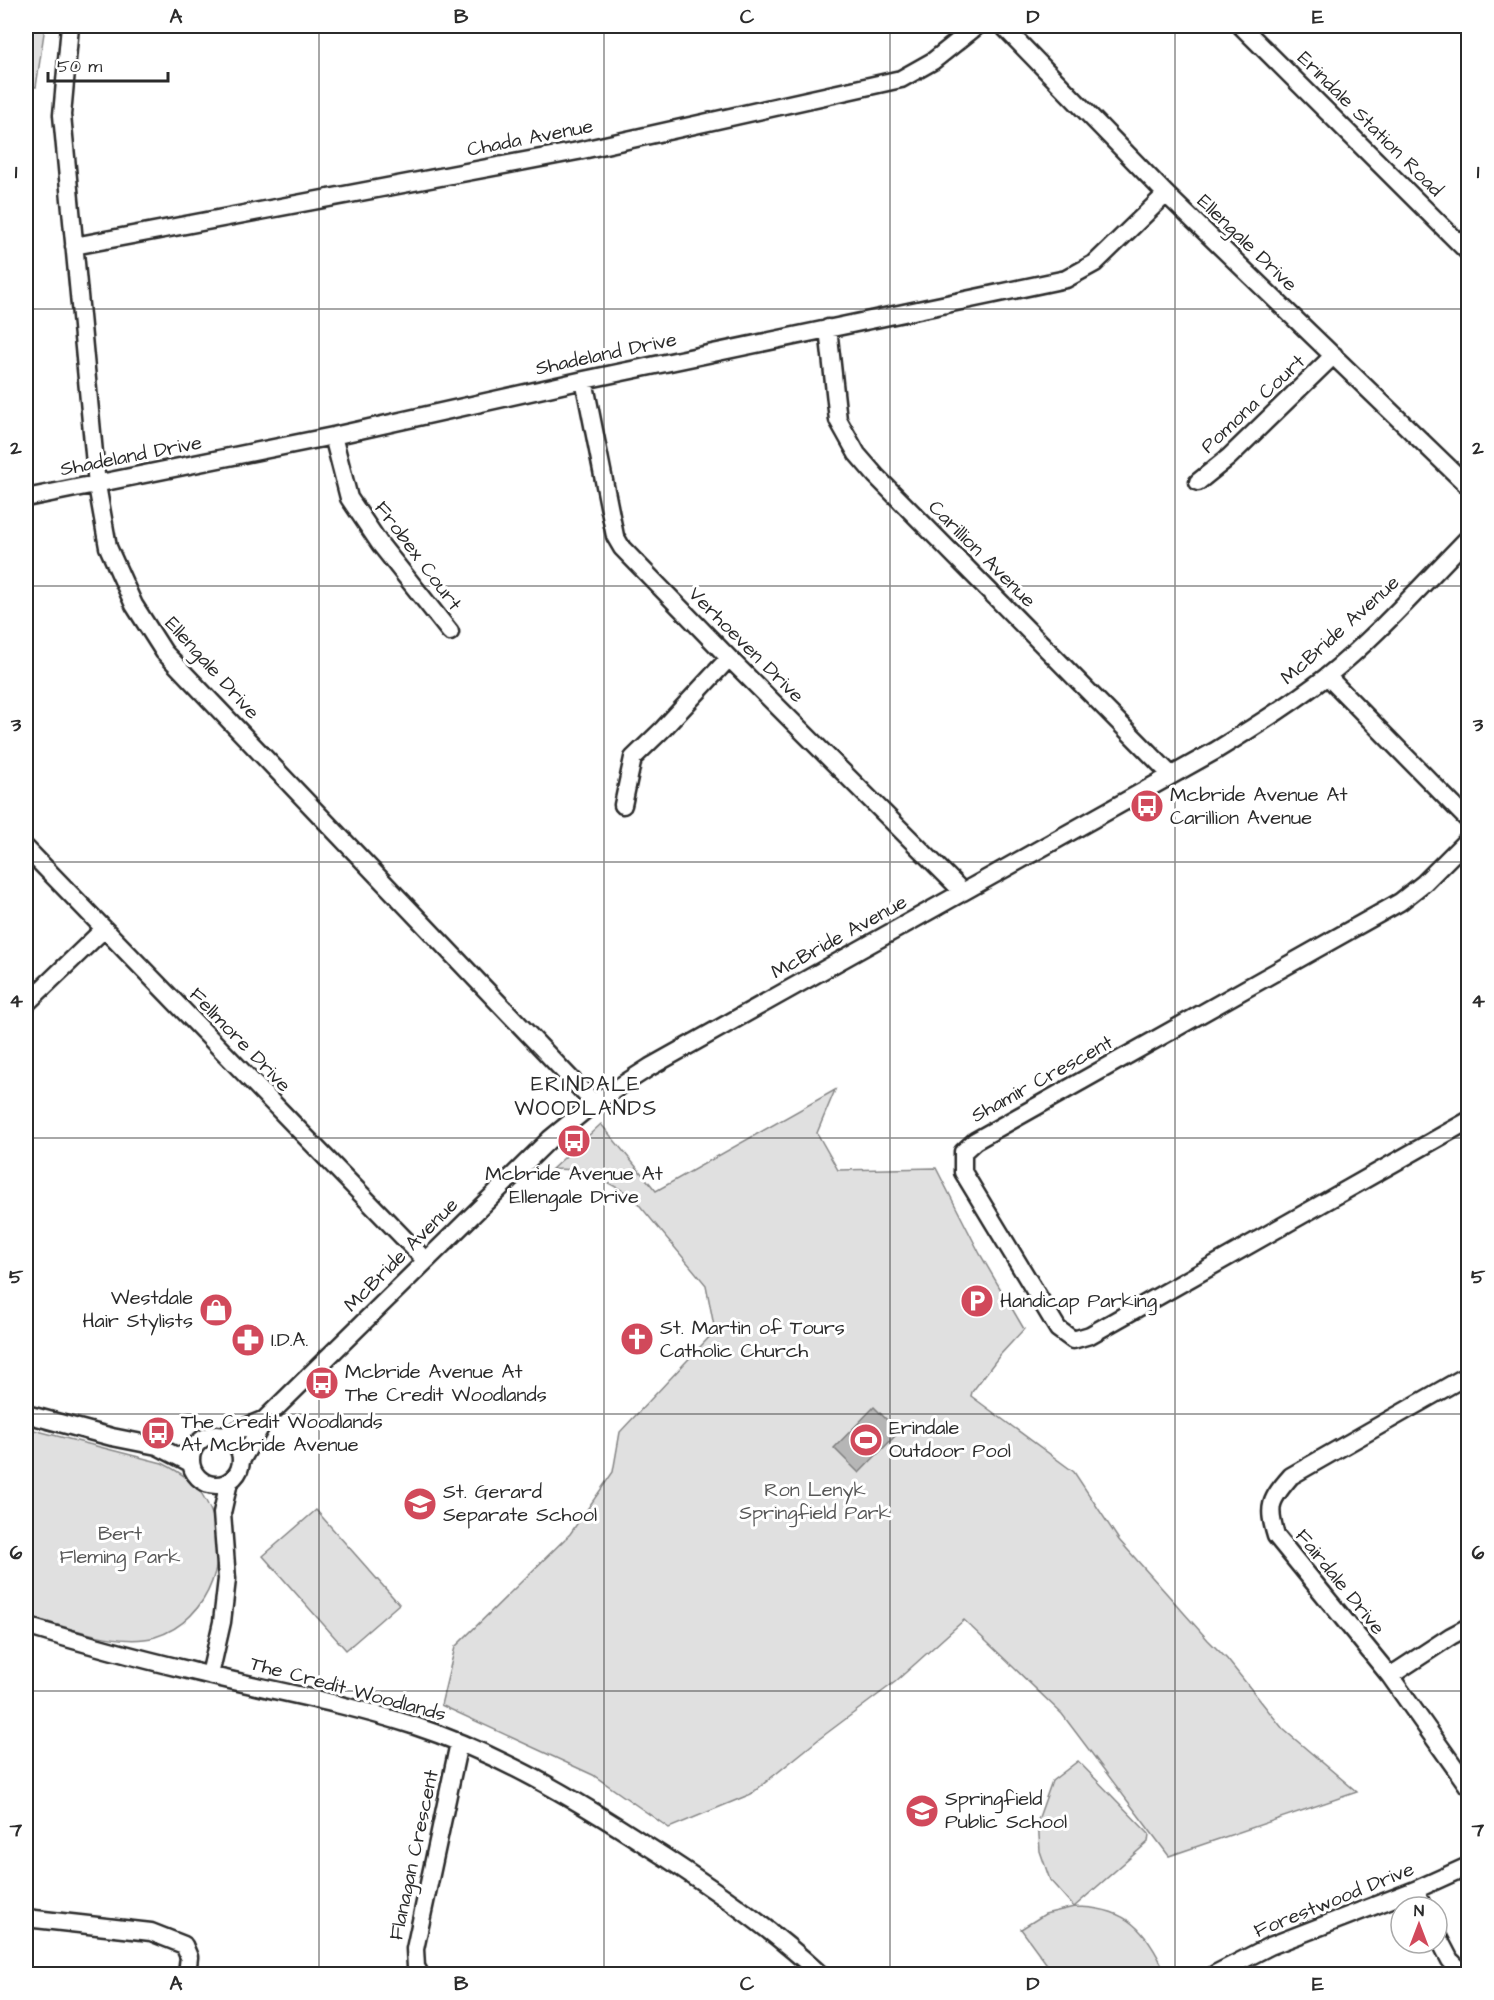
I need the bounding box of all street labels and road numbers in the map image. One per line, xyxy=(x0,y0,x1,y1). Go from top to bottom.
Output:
street label: Erindale Station Road xyxy=(1291,45,1449,203)
street label: Chada Avenue xyxy=(465,112,596,164)
street label: Ellengale Drive xyxy=(1190,188,1303,299)
street label: Shadeland Drive xyxy=(533,325,679,383)
street label: Pomona Court xyxy=(1195,348,1311,460)
street label: Shadeland Drive xyxy=(58,429,204,483)
street label: Carillion Avenue xyxy=(922,494,1042,614)
street label: Frobex Court xyxy=(368,496,468,616)
street label: McBride Avenue xyxy=(1274,569,1406,691)
street label: Verhoeven Drive xyxy=(682,581,810,709)
street label: Ellengale Drive xyxy=(157,610,266,726)
street label: McBride Avenue xyxy=(766,888,912,986)
street label: Fellmore Drive xyxy=(183,981,297,1099)
street label: Shamir Crescent xyxy=(966,1028,1118,1130)
street label: McBride Avenue xyxy=(338,1191,465,1318)
street label: Fairdale Drive xyxy=(1289,1523,1391,1641)
street label: The Credit Woodlands xyxy=(247,1649,449,1729)
street label: Flanagan Crescent xyxy=(382,1767,447,1943)
street label: Forestwood Drive xyxy=(1250,1855,1418,1945)

